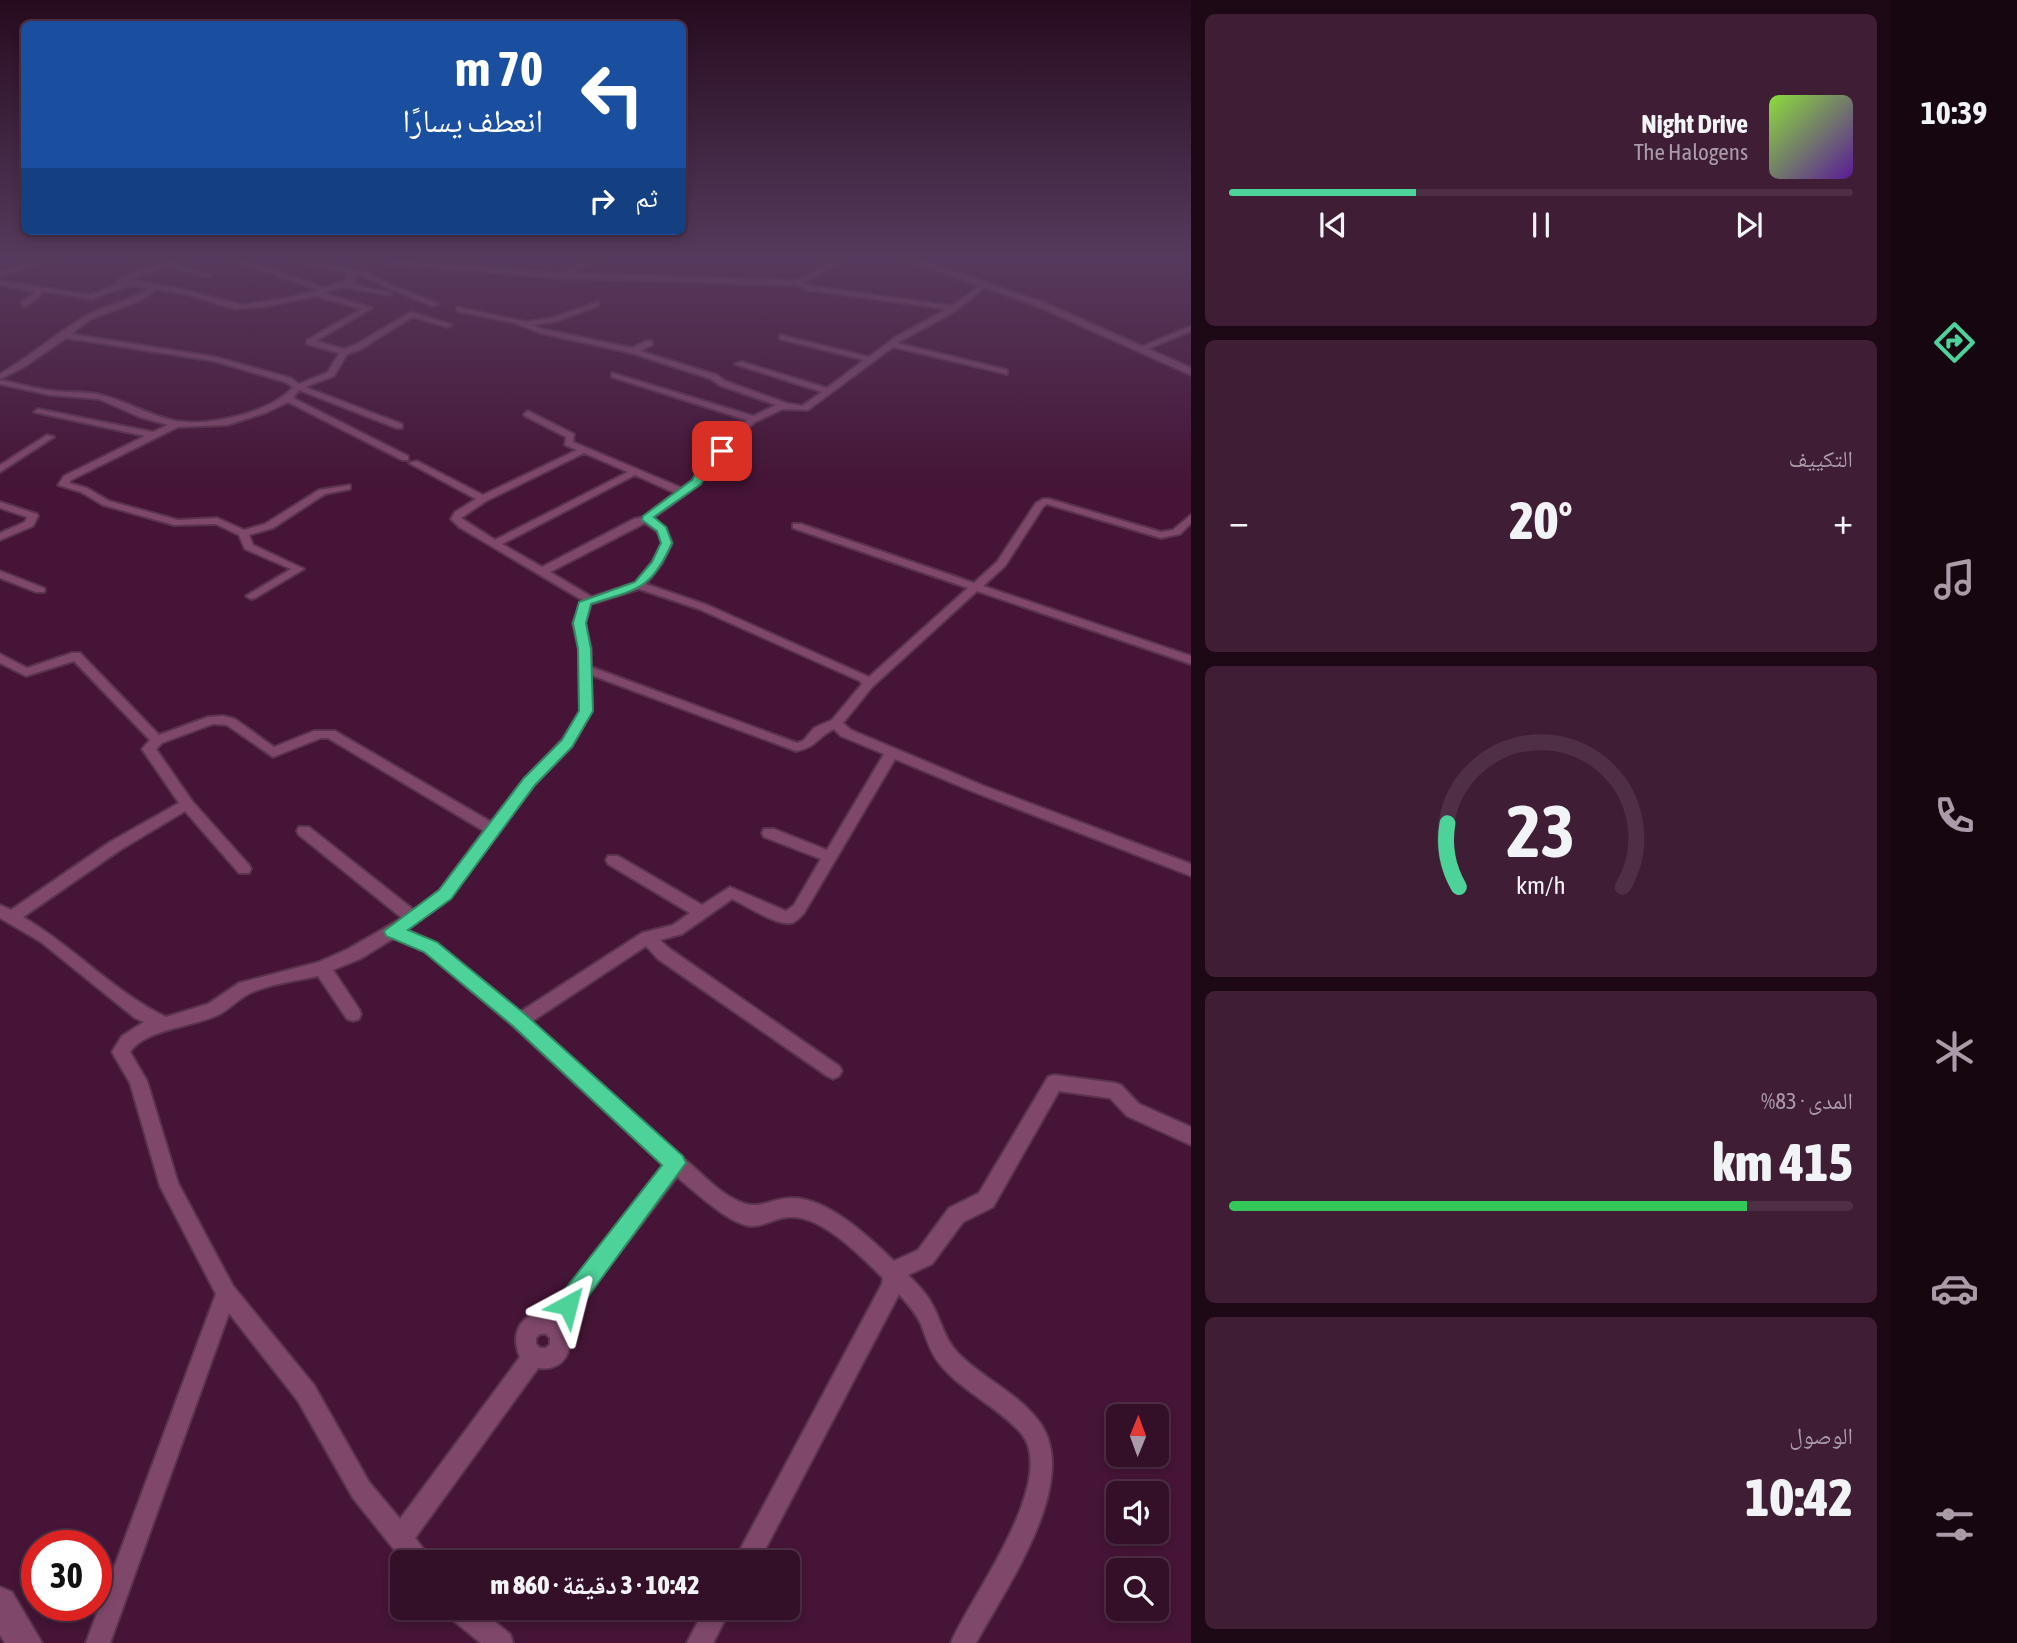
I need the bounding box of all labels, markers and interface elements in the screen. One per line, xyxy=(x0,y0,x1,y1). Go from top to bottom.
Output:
text: 70 m xyxy=(455,40,543,96)
icon: left xyxy=(567,49,658,140)
text: 10:39 xyxy=(1921,94,1987,131)
text: انعطف يسارًا xyxy=(402,102,543,139)
text: Night Drive xyxy=(1641,109,1748,139)
text: The Halogens xyxy=(1634,139,1748,165)
icon: right xyxy=(583,182,621,220)
text: ثم xyxy=(635,183,658,213)
icon: previous xyxy=(1314,206,1352,244)
icon: pause xyxy=(1522,206,1560,244)
icon: next xyxy=(1730,206,1768,244)
icon: directions xyxy=(1930,318,1979,367)
pin xyxy=(692,421,752,481)
icon: arrive xyxy=(703,432,741,470)
text: التكييف xyxy=(1788,446,1853,472)
text: 20° xyxy=(1509,490,1573,550)
text: − xyxy=(1229,499,1249,542)
text: + xyxy=(1833,499,1853,542)
icon: music xyxy=(1930,555,1979,604)
text: 23 xyxy=(1507,790,1575,873)
icon: phone xyxy=(1930,791,1979,840)
text: km/h xyxy=(1516,871,1566,899)
icon: climate xyxy=(1930,1027,1979,1076)
text: المدى · 83% xyxy=(1761,1088,1853,1114)
text: 415 km xyxy=(1712,1132,1853,1192)
icon: car xyxy=(1930,1264,1979,1313)
position arrow xyxy=(531,1268,605,1342)
north arrow xyxy=(1106,1404,1169,1466)
map controls xyxy=(1106,1404,1169,1621)
text: الوصول xyxy=(1789,1423,1853,1449)
text: 10:42 xyxy=(1745,1467,1853,1527)
button: sound xyxy=(1106,1481,1169,1544)
icon: filters xyxy=(1930,1500,1979,1549)
speed limit sign: 30 xyxy=(21,1530,112,1621)
button: search xyxy=(1106,1558,1169,1621)
text: 10:42 · 3 دقيقة · 860 m xyxy=(491,1570,699,1600)

